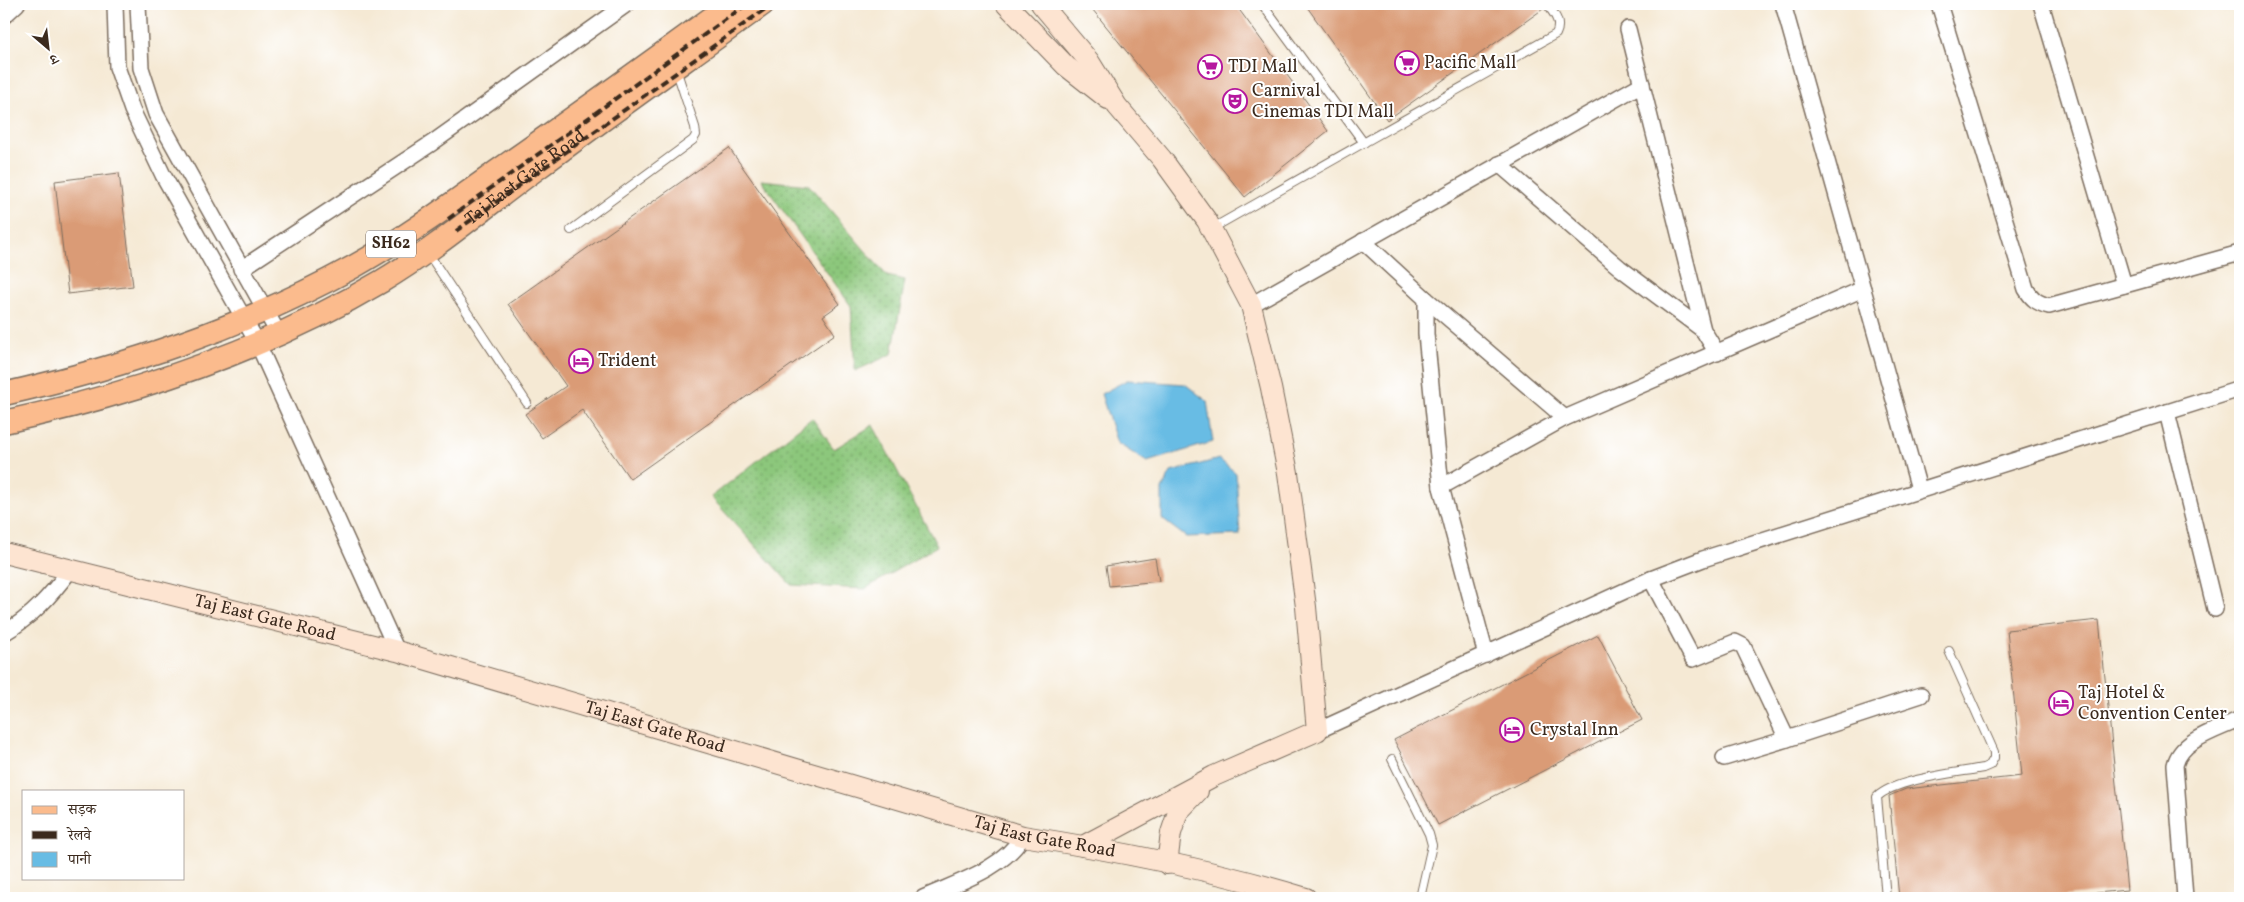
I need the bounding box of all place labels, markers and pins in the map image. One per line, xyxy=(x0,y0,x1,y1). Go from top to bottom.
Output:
supermarket icon: Pacific Mall xyxy=(1394,50,1420,76)
place label: Pacific Mall xyxy=(1424,51,1516,76)
supermarket icon: TDI Mall xyxy=(1197,54,1223,80)
place label: TDI Mall xyxy=(1228,55,1298,80)
place label: Carnival Cinemas TDI Mall xyxy=(1252,79,1394,125)
theatre icon: Carnival Cinemas TDI Mall xyxy=(1222,88,1248,114)
hotel icon: Trident xyxy=(568,348,594,374)
place label: Trident xyxy=(598,349,657,374)
place label: Taj Hotel & Convention Center xyxy=(2078,681,2227,727)
hotel icon: Taj Hotel & Convention Center xyxy=(2048,690,2074,716)
hotel icon: Crystal Inn xyxy=(1499,717,1525,743)
place label: Crystal Inn xyxy=(1530,718,1619,743)

